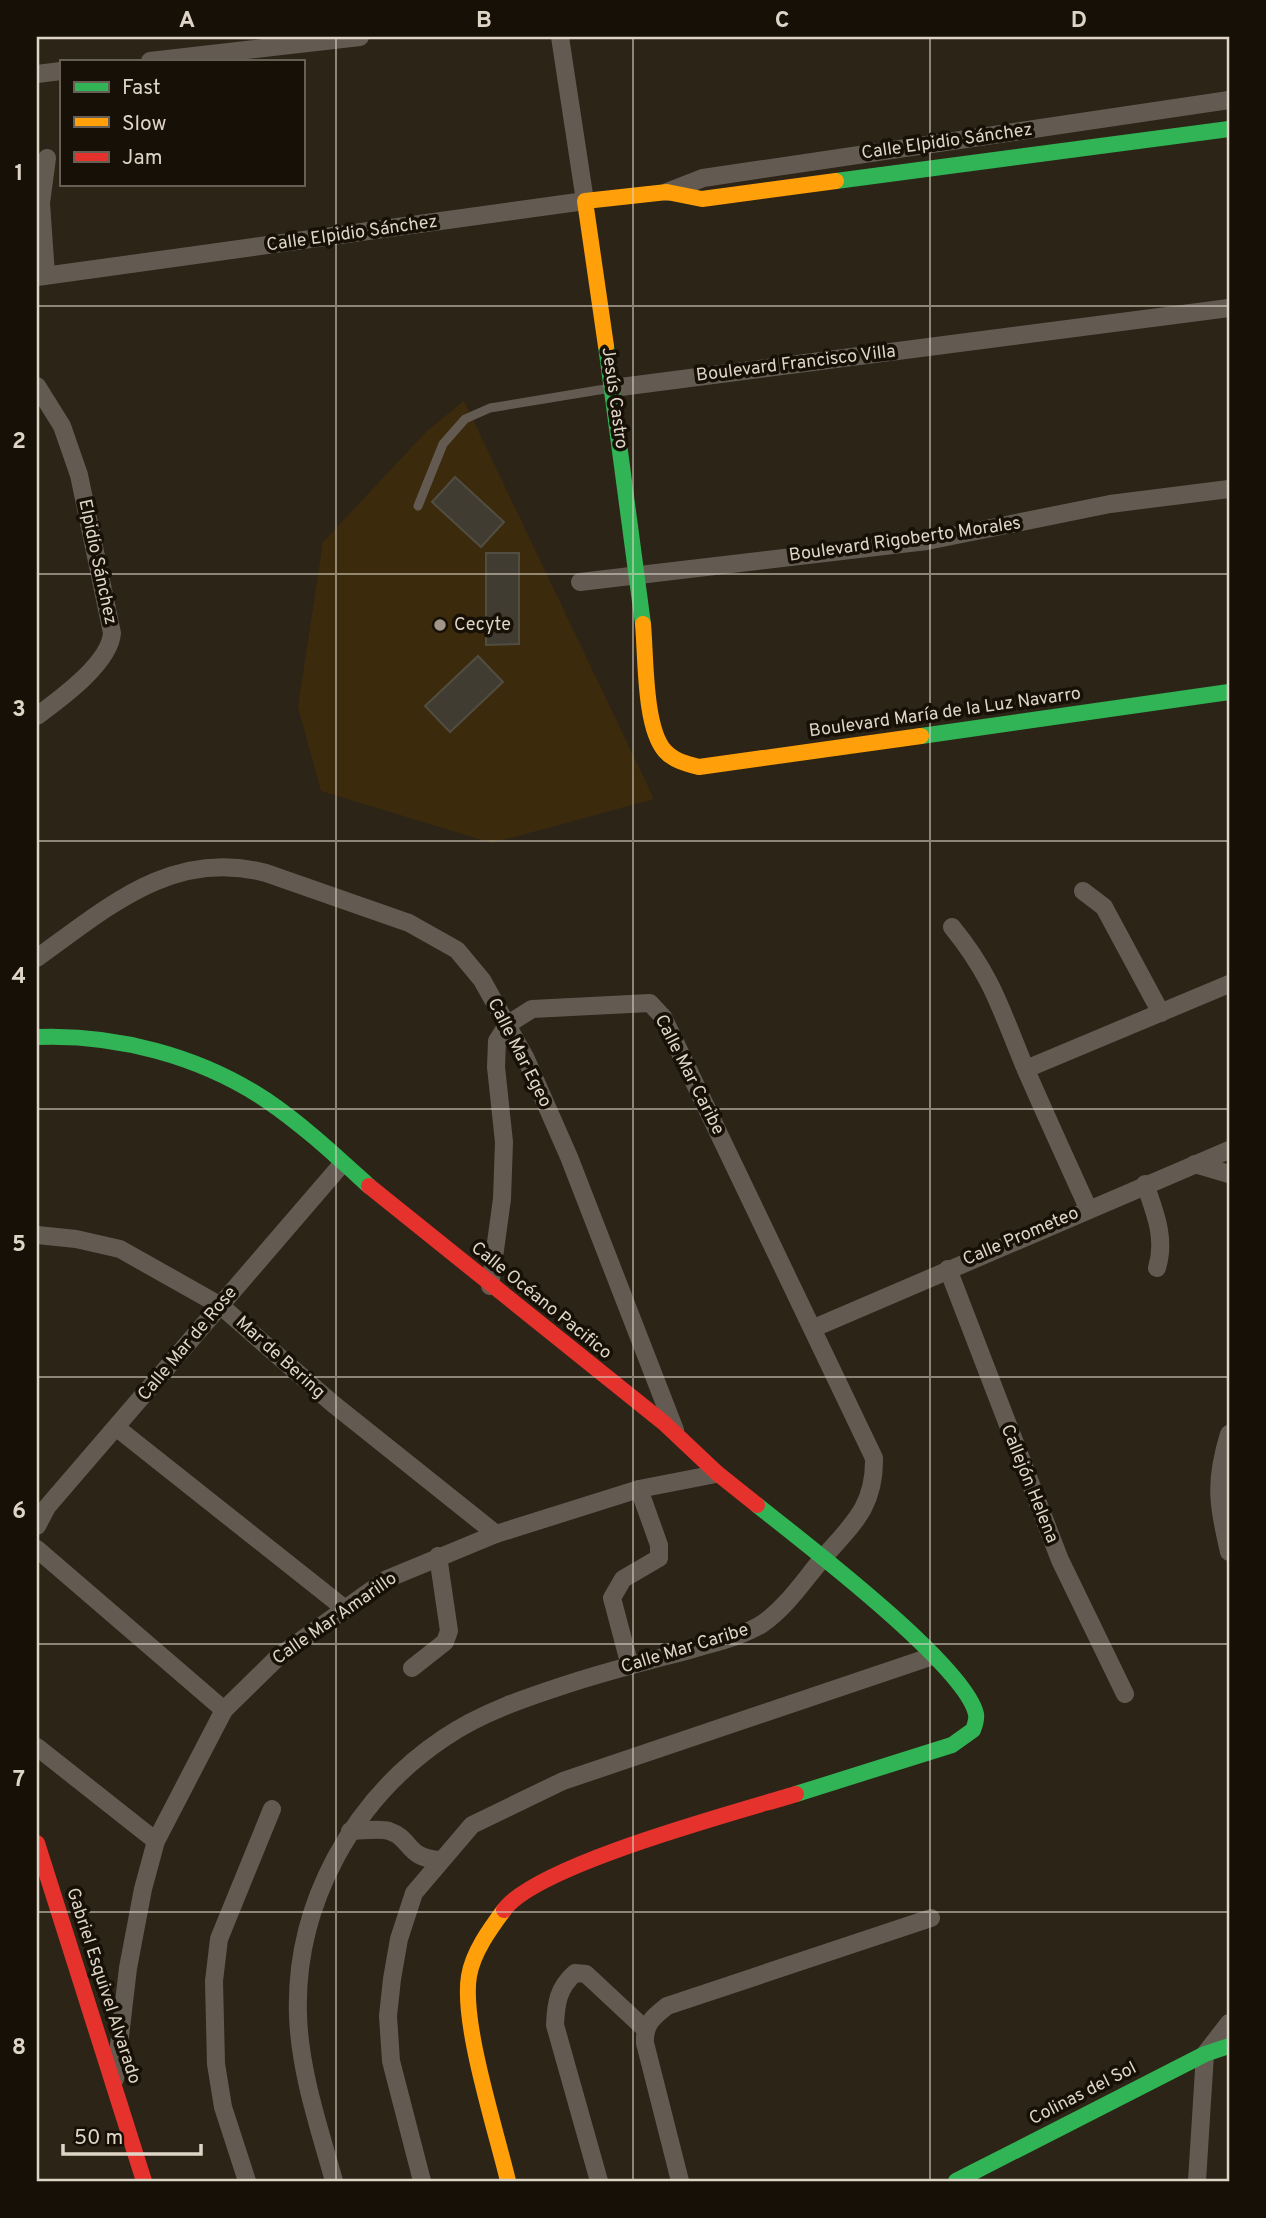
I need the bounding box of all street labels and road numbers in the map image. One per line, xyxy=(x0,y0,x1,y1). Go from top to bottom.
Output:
street label: Calle Elpidio Sánchez xyxy=(860,119,1034,165)
street label: Calle Elpidio Sánchez xyxy=(265,211,439,257)
street label: Boulevard Francisco Villa xyxy=(695,340,897,388)
street label: Jesús Castro xyxy=(595,346,633,450)
street label: Elpidio Sánchez xyxy=(72,497,122,627)
street label: Boulevard Rigoberto Morales xyxy=(788,512,1022,568)
street label: Boulevard María de la Luz Navarro xyxy=(808,683,1082,743)
street label: Calle Mar Egeo xyxy=(482,995,556,1111)
street label: Calle Mar Caribe xyxy=(649,1011,729,1139)
street label: Calle Prometeo xyxy=(959,1202,1083,1272)
street label: Calle Océano Pacifico xyxy=(466,1237,616,1365)
street label: Calle Mar de Rose xyxy=(133,1282,243,1406)
street label: Mar de Bering xyxy=(230,1312,330,1404)
street label: Callejón Helena xyxy=(995,1421,1063,1547)
street label: Calle Mar Amarillo xyxy=(268,1567,402,1671)
street label: Calle Mar Caribe xyxy=(618,1619,752,1679)
street label: Gabriel Esquivel Alvarado xyxy=(60,1885,146,2087)
street label: Colinas del Sol xyxy=(1025,2057,1141,2131)

